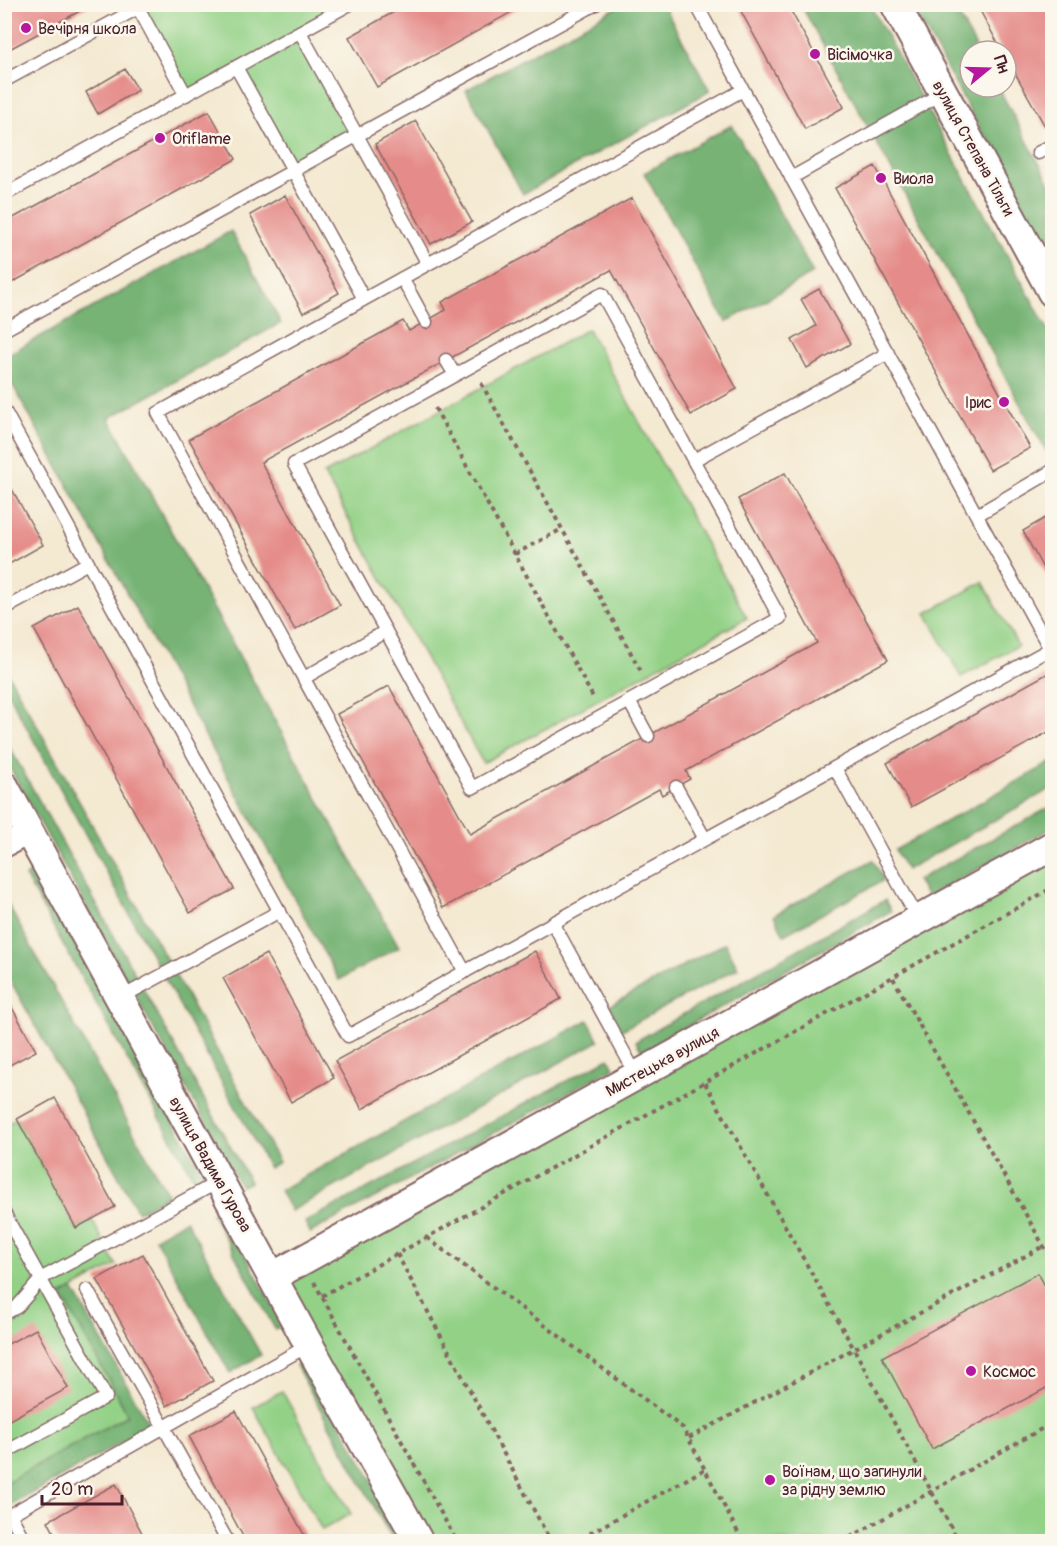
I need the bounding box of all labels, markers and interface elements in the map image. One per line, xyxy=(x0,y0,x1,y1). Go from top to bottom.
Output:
place label: Вечірня школа xyxy=(38,19,136,39)
marker: Вечірня школа xyxy=(19,21,33,35)
north arrow xyxy=(958,39,1018,99)
place label: Вісімочка xyxy=(827,45,893,65)
marker: Вісімочка xyxy=(808,47,822,61)
text: Пн xyxy=(989,53,1014,76)
street label: вулиця Степана Тільги xyxy=(928,77,1019,220)
place label: Oriflame xyxy=(172,129,231,149)
marker: Oriflame xyxy=(153,131,167,145)
place label: Виола xyxy=(893,169,934,189)
marker: Виола xyxy=(874,171,888,185)
place label: Ірис xyxy=(965,393,992,413)
marker: Ірис xyxy=(997,395,1011,409)
street label: Мистецька вулиця xyxy=(602,1022,723,1101)
street label: вулиця Вадима Гурова xyxy=(165,1093,256,1236)
place label: Космос xyxy=(983,1362,1036,1382)
marker: Космос xyxy=(964,1364,978,1378)
place label: Воїнам, що загинули за рідну землю xyxy=(782,1462,922,1500)
scale bar xyxy=(42,1468,122,1506)
marker: Воїнам, що загинули за рідну землю xyxy=(763,1473,777,1487)
text: 20 m xyxy=(51,1478,93,1501)

